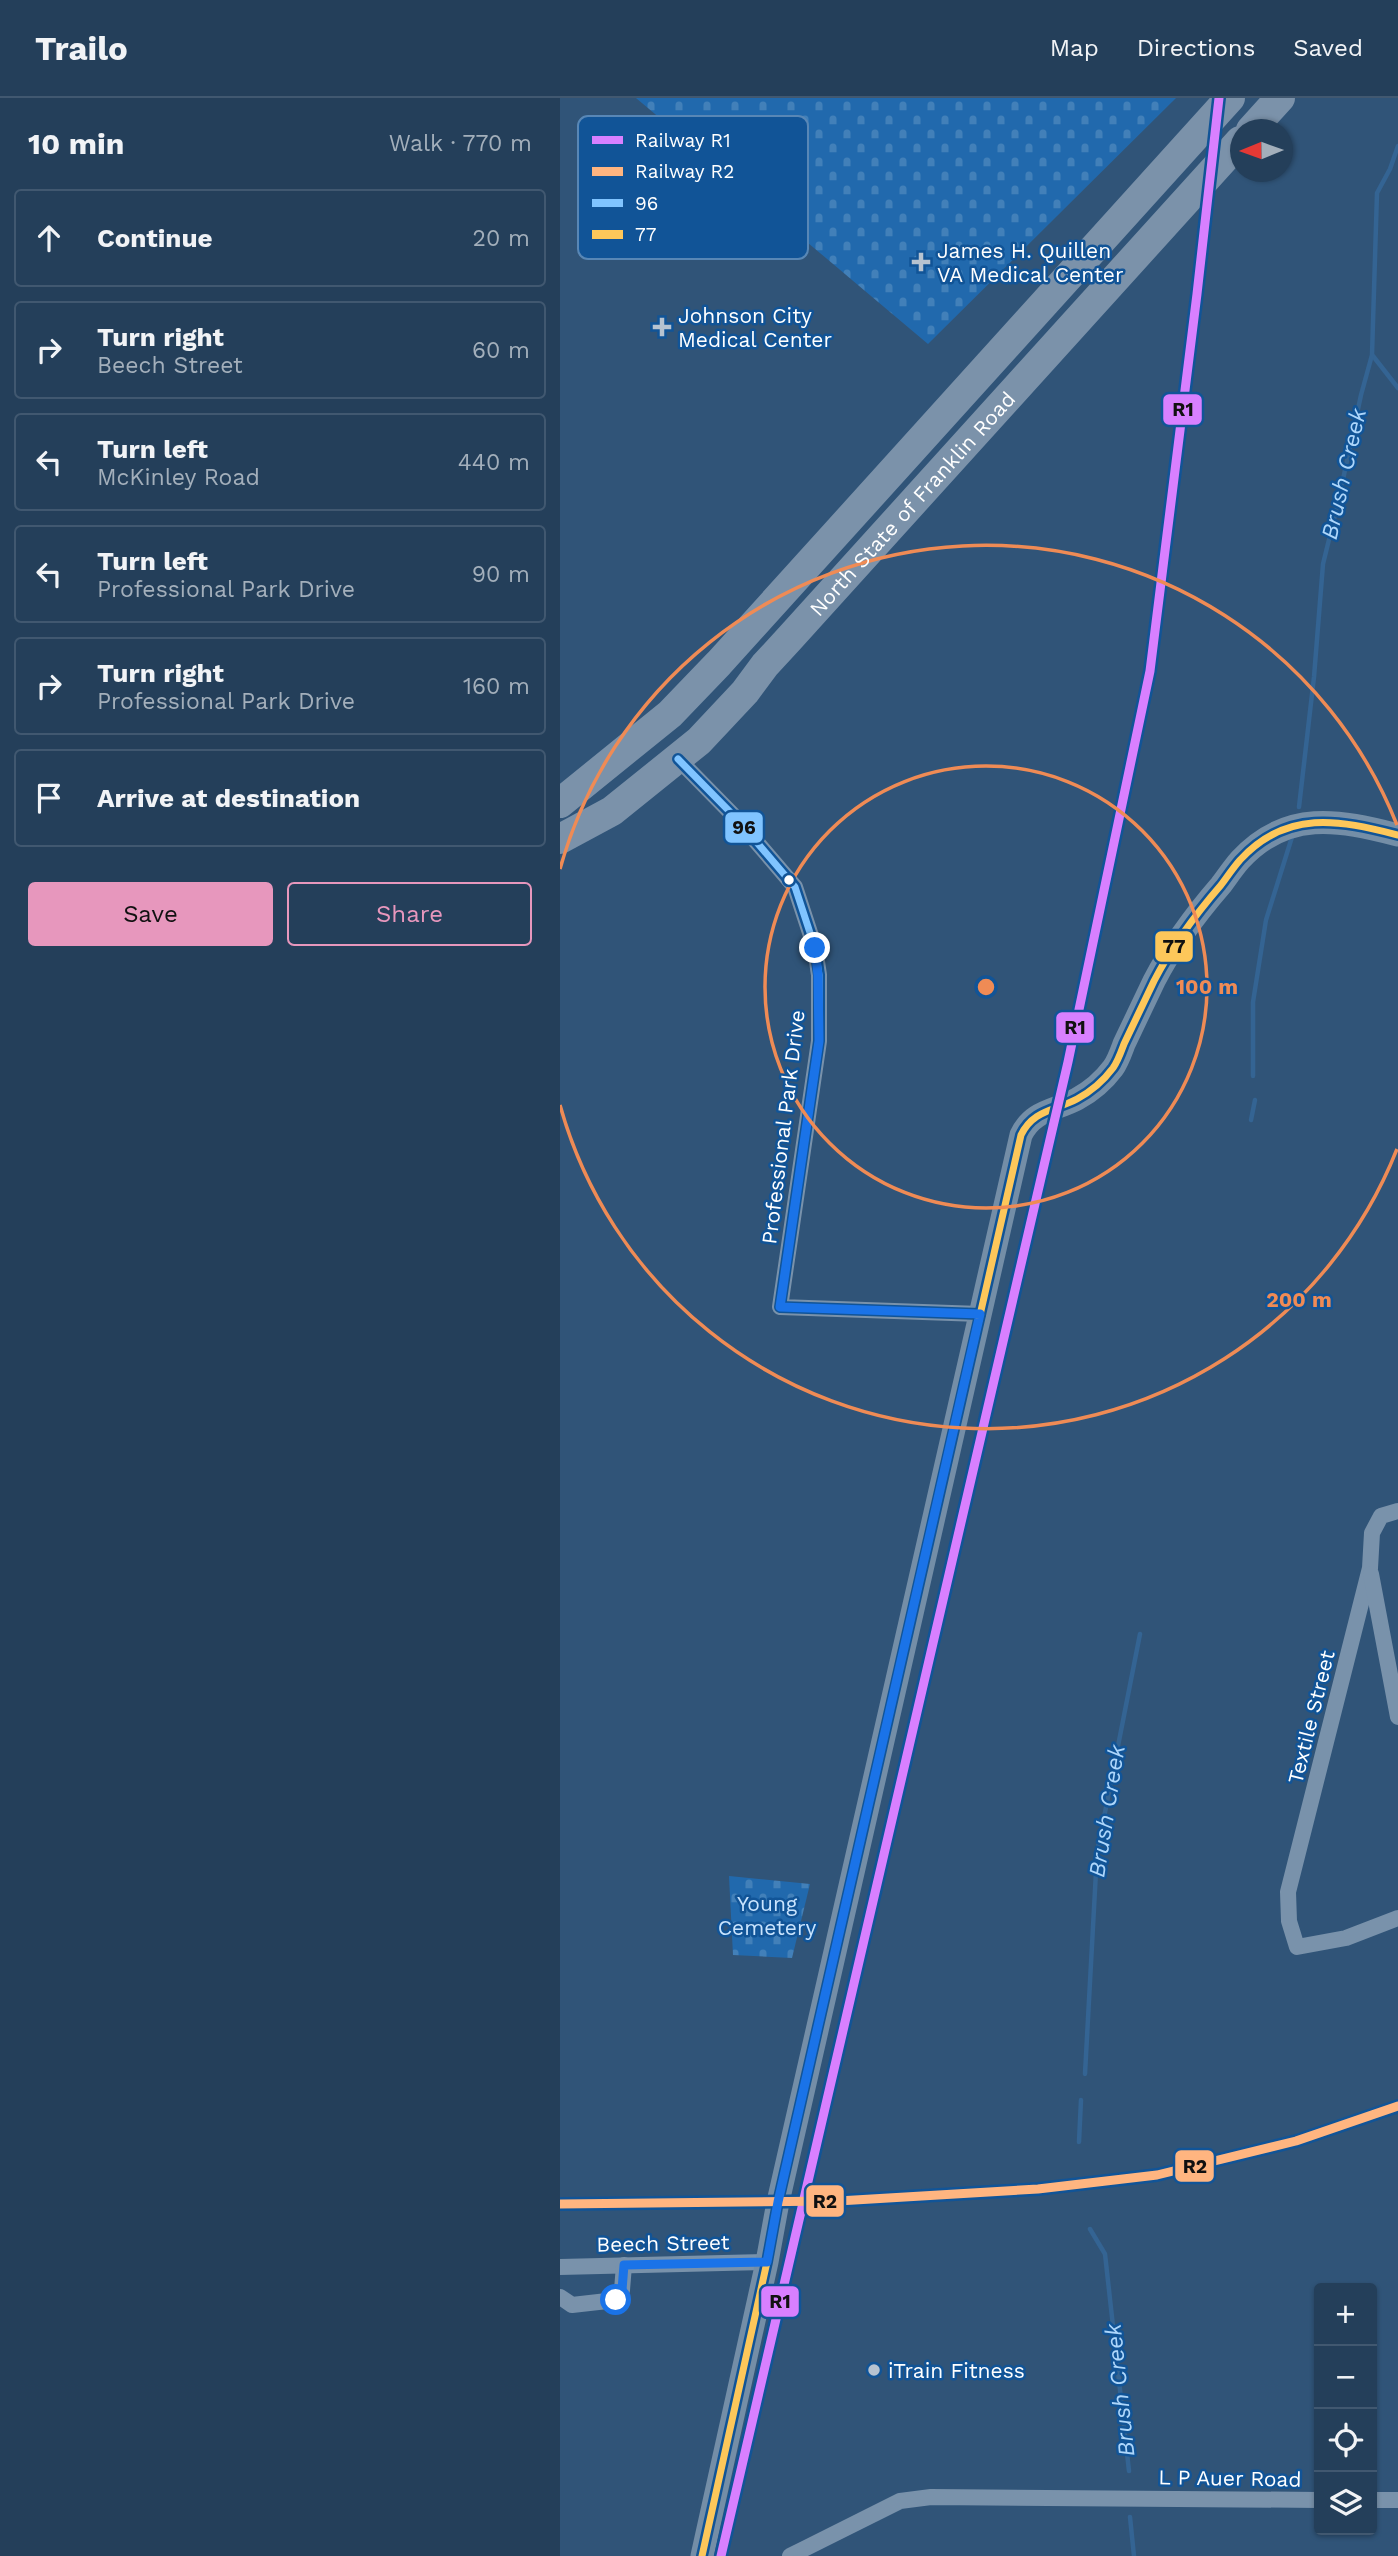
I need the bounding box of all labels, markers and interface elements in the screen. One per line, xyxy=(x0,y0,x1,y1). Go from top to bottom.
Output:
text: Trailo xyxy=(35,29,128,68)
text: Map xyxy=(1050,34,1099,62)
text: Directions xyxy=(1137,34,1255,62)
text: Saved xyxy=(1293,34,1363,62)
legend xyxy=(578,116,808,259)
north arrow xyxy=(1230,119,1293,182)
text: 10 min xyxy=(28,126,124,161)
text: Railway R1 xyxy=(635,129,731,152)
text: Walk · 770 m xyxy=(389,130,532,157)
text: Railway R2 xyxy=(635,160,734,183)
text: 96 xyxy=(635,192,658,215)
icon: ahead xyxy=(30,219,68,257)
text: Continue xyxy=(97,223,213,253)
text: 77 xyxy=(635,223,656,246)
text: 20 m xyxy=(473,225,530,252)
place label: James H. Quillen VA Medical Center xyxy=(937,238,1124,287)
marker: James H. Quillen VA Medical Center xyxy=(911,252,931,272)
place label: Johnson City Medical Center xyxy=(678,303,832,352)
marker: Johnson City Medical Center xyxy=(652,317,672,337)
text: Turn right xyxy=(97,322,224,352)
icon: right xyxy=(30,331,68,369)
text: 60 m xyxy=(472,337,530,364)
text: Beech Street xyxy=(97,352,243,379)
street label: North State of Franklin Road xyxy=(804,386,1020,621)
line badge: R1 xyxy=(1162,393,1203,426)
text: R1 xyxy=(1172,398,1194,421)
water label: Brush Creek xyxy=(1316,404,1373,542)
text: Turn left xyxy=(97,434,208,464)
icon: left xyxy=(30,443,68,481)
text: 440 m xyxy=(458,449,530,476)
text: McKinley Road xyxy=(97,464,260,491)
text: Turn left xyxy=(97,546,208,576)
icon: left xyxy=(30,555,68,593)
text: 90 m xyxy=(472,561,530,588)
text: Professional Park Drive xyxy=(97,576,355,603)
text: Turn right xyxy=(97,658,224,688)
icon: right xyxy=(30,667,68,705)
text: 160 m xyxy=(463,673,530,700)
text: Professional Park Drive xyxy=(97,688,355,715)
icon: arrive xyxy=(30,779,68,817)
text: Arrive at destination xyxy=(97,783,360,813)
line badge: 96 xyxy=(724,811,764,844)
text: 96 xyxy=(732,816,756,839)
unlabelled marker xyxy=(782,873,796,887)
button: Save xyxy=(28,882,273,946)
button: Share xyxy=(287,882,532,946)
line badge: 77 xyxy=(1154,930,1194,963)
route end xyxy=(799,932,830,963)
text: 77 xyxy=(1162,935,1186,958)
text: 100 m xyxy=(1176,974,1238,999)
centre of rings xyxy=(974,975,998,999)
street label: Professional Park Drive xyxy=(756,1009,810,1245)
line badge: R1 xyxy=(1055,1011,1095,1044)
text: R1 xyxy=(1064,1016,1086,1039)
text: 200 m xyxy=(1266,1287,1332,1312)
street label: Textile Street xyxy=(1282,1648,1340,1786)
water label: Brush Creek xyxy=(1083,1741,1131,1879)
park label: Young Cemetery xyxy=(718,1891,816,1940)
line badge: R2 xyxy=(1174,2149,1215,2183)
text: R2 xyxy=(1183,2155,1207,2178)
line badge: R2 xyxy=(805,2184,845,2218)
text: R2 xyxy=(813,2190,837,2213)
street label: Beech Street xyxy=(596,2229,730,2257)
map controls xyxy=(1314,2283,1377,2535)
button: + xyxy=(1314,2283,1377,2346)
route start xyxy=(600,2284,631,2315)
line badge: R1 xyxy=(760,2285,800,2318)
text: R1 xyxy=(769,2290,791,2313)
water label: Brush Creek xyxy=(1099,2321,1140,2458)
button: − xyxy=(1314,2346,1377,2409)
place label: iTrain Fitness xyxy=(888,2358,1025,2383)
marker: iTrain Fitness xyxy=(866,2362,882,2378)
button: locate xyxy=(1314,2409,1377,2472)
street label: L P Auer Road xyxy=(1158,2464,1302,2492)
button: layers xyxy=(1314,2472,1377,2535)

